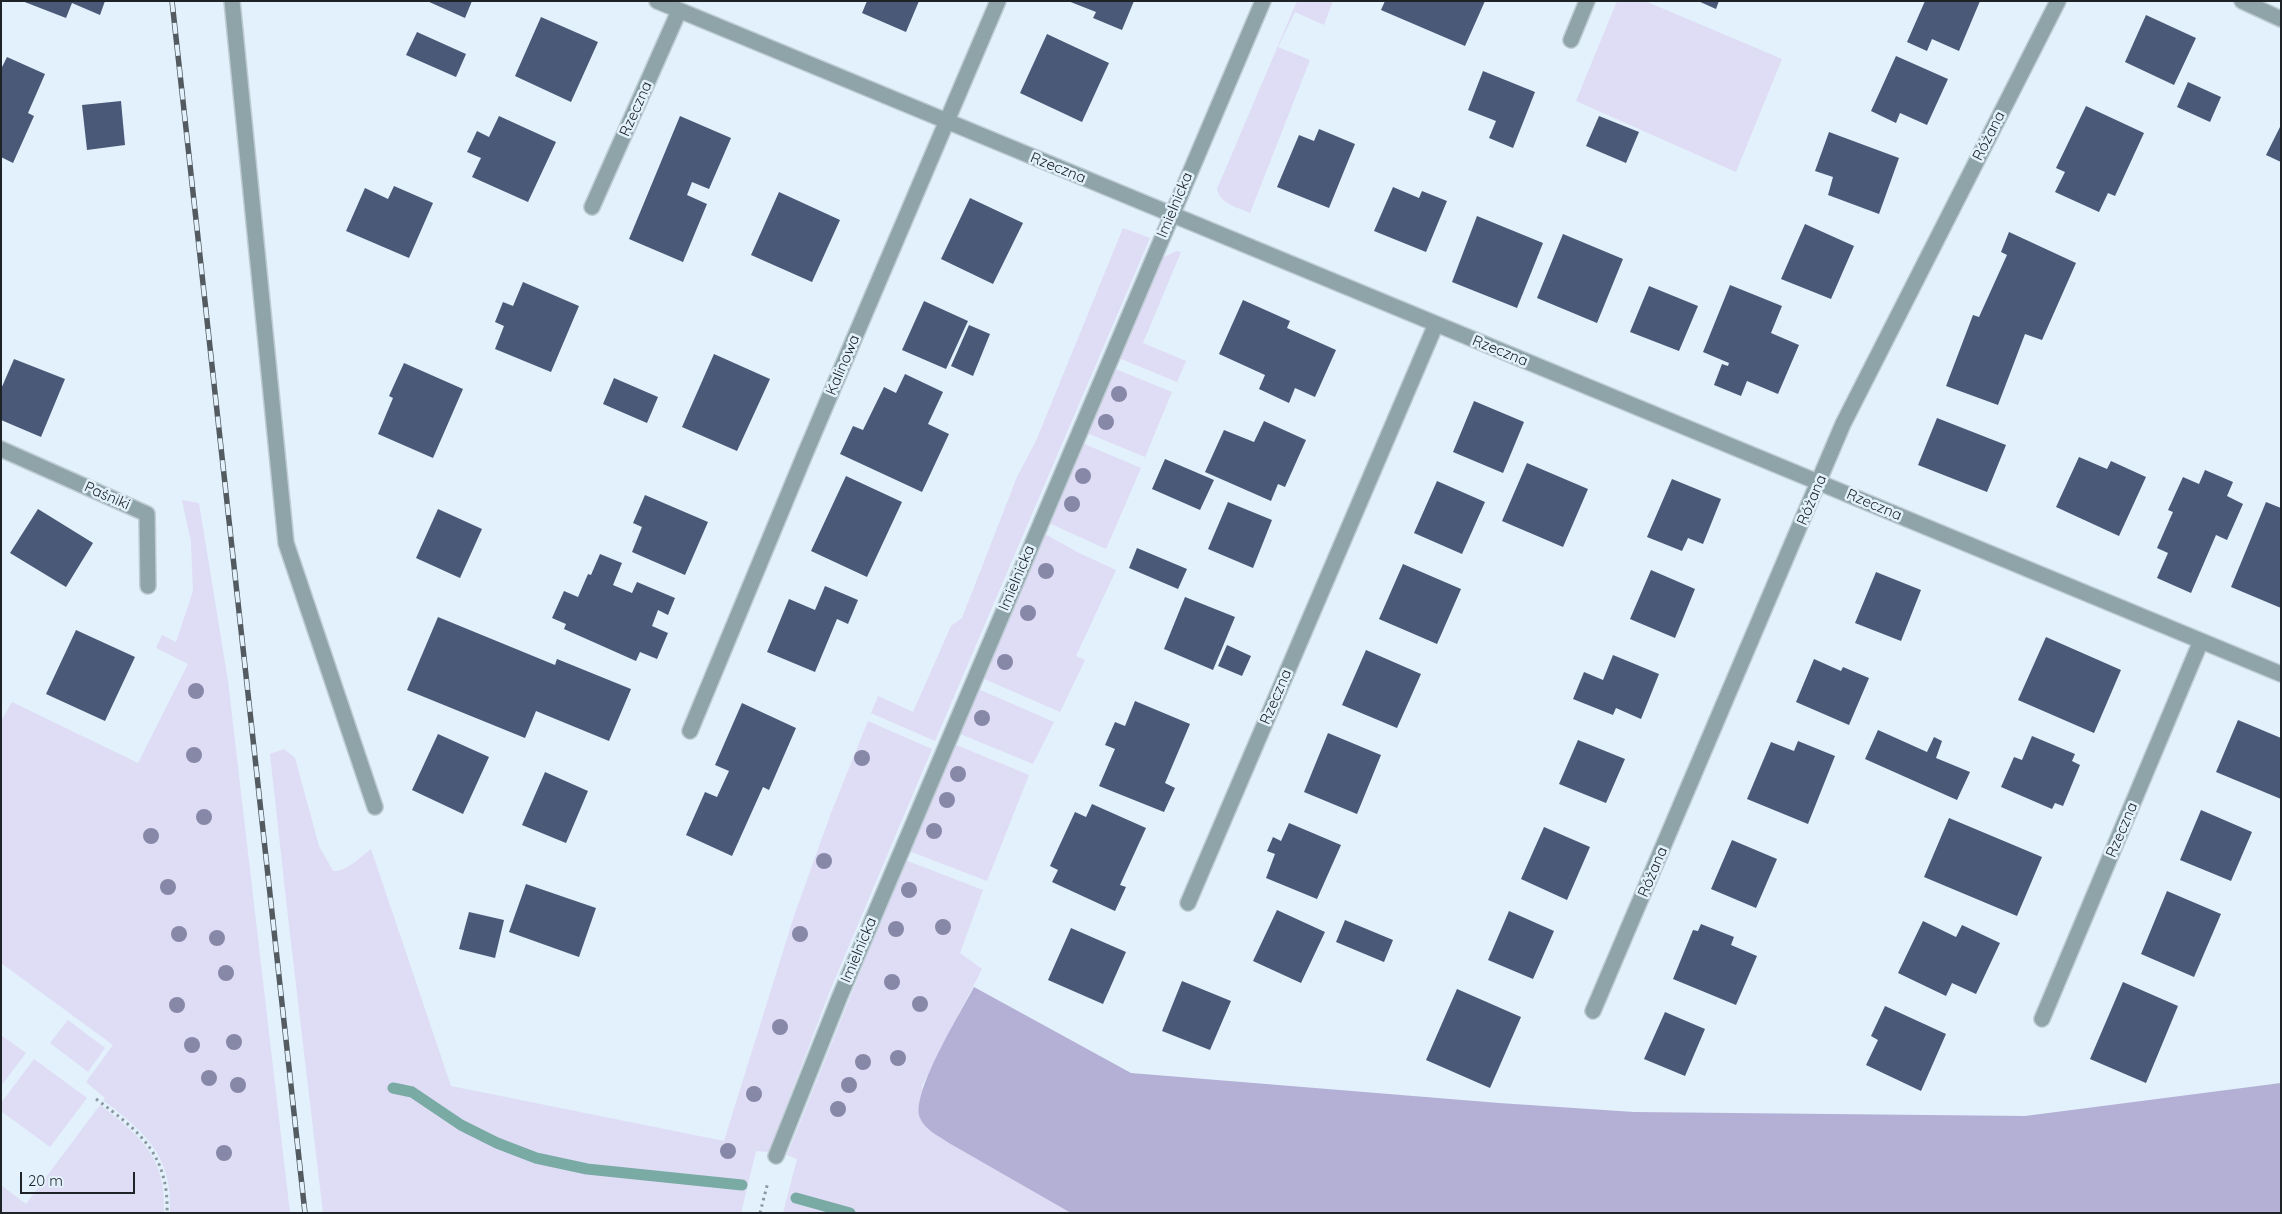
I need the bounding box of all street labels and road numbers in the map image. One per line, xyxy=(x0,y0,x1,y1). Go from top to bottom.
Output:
street label: Rzeczna xyxy=(616,79,656,139)
street label: Różana xyxy=(1969,108,2009,164)
street label: Rzeczna xyxy=(1028,149,1088,187)
street label: Imielnicka xyxy=(1153,170,1197,240)
street label: Kalinowa xyxy=(822,332,864,398)
street label: Rzeczna xyxy=(1470,332,1530,370)
street label: Różana xyxy=(1793,472,1831,528)
street label: Paśniki xyxy=(81,478,133,514)
street label: Rzeczna xyxy=(1844,485,1904,525)
street label: Imielnicka xyxy=(995,543,1039,613)
street label: Rzeczna xyxy=(1256,667,1296,727)
street label: Rzeczna xyxy=(2102,800,2142,860)
street label: Różana xyxy=(1634,844,1672,900)
street label: Imielnicka xyxy=(837,915,881,985)

